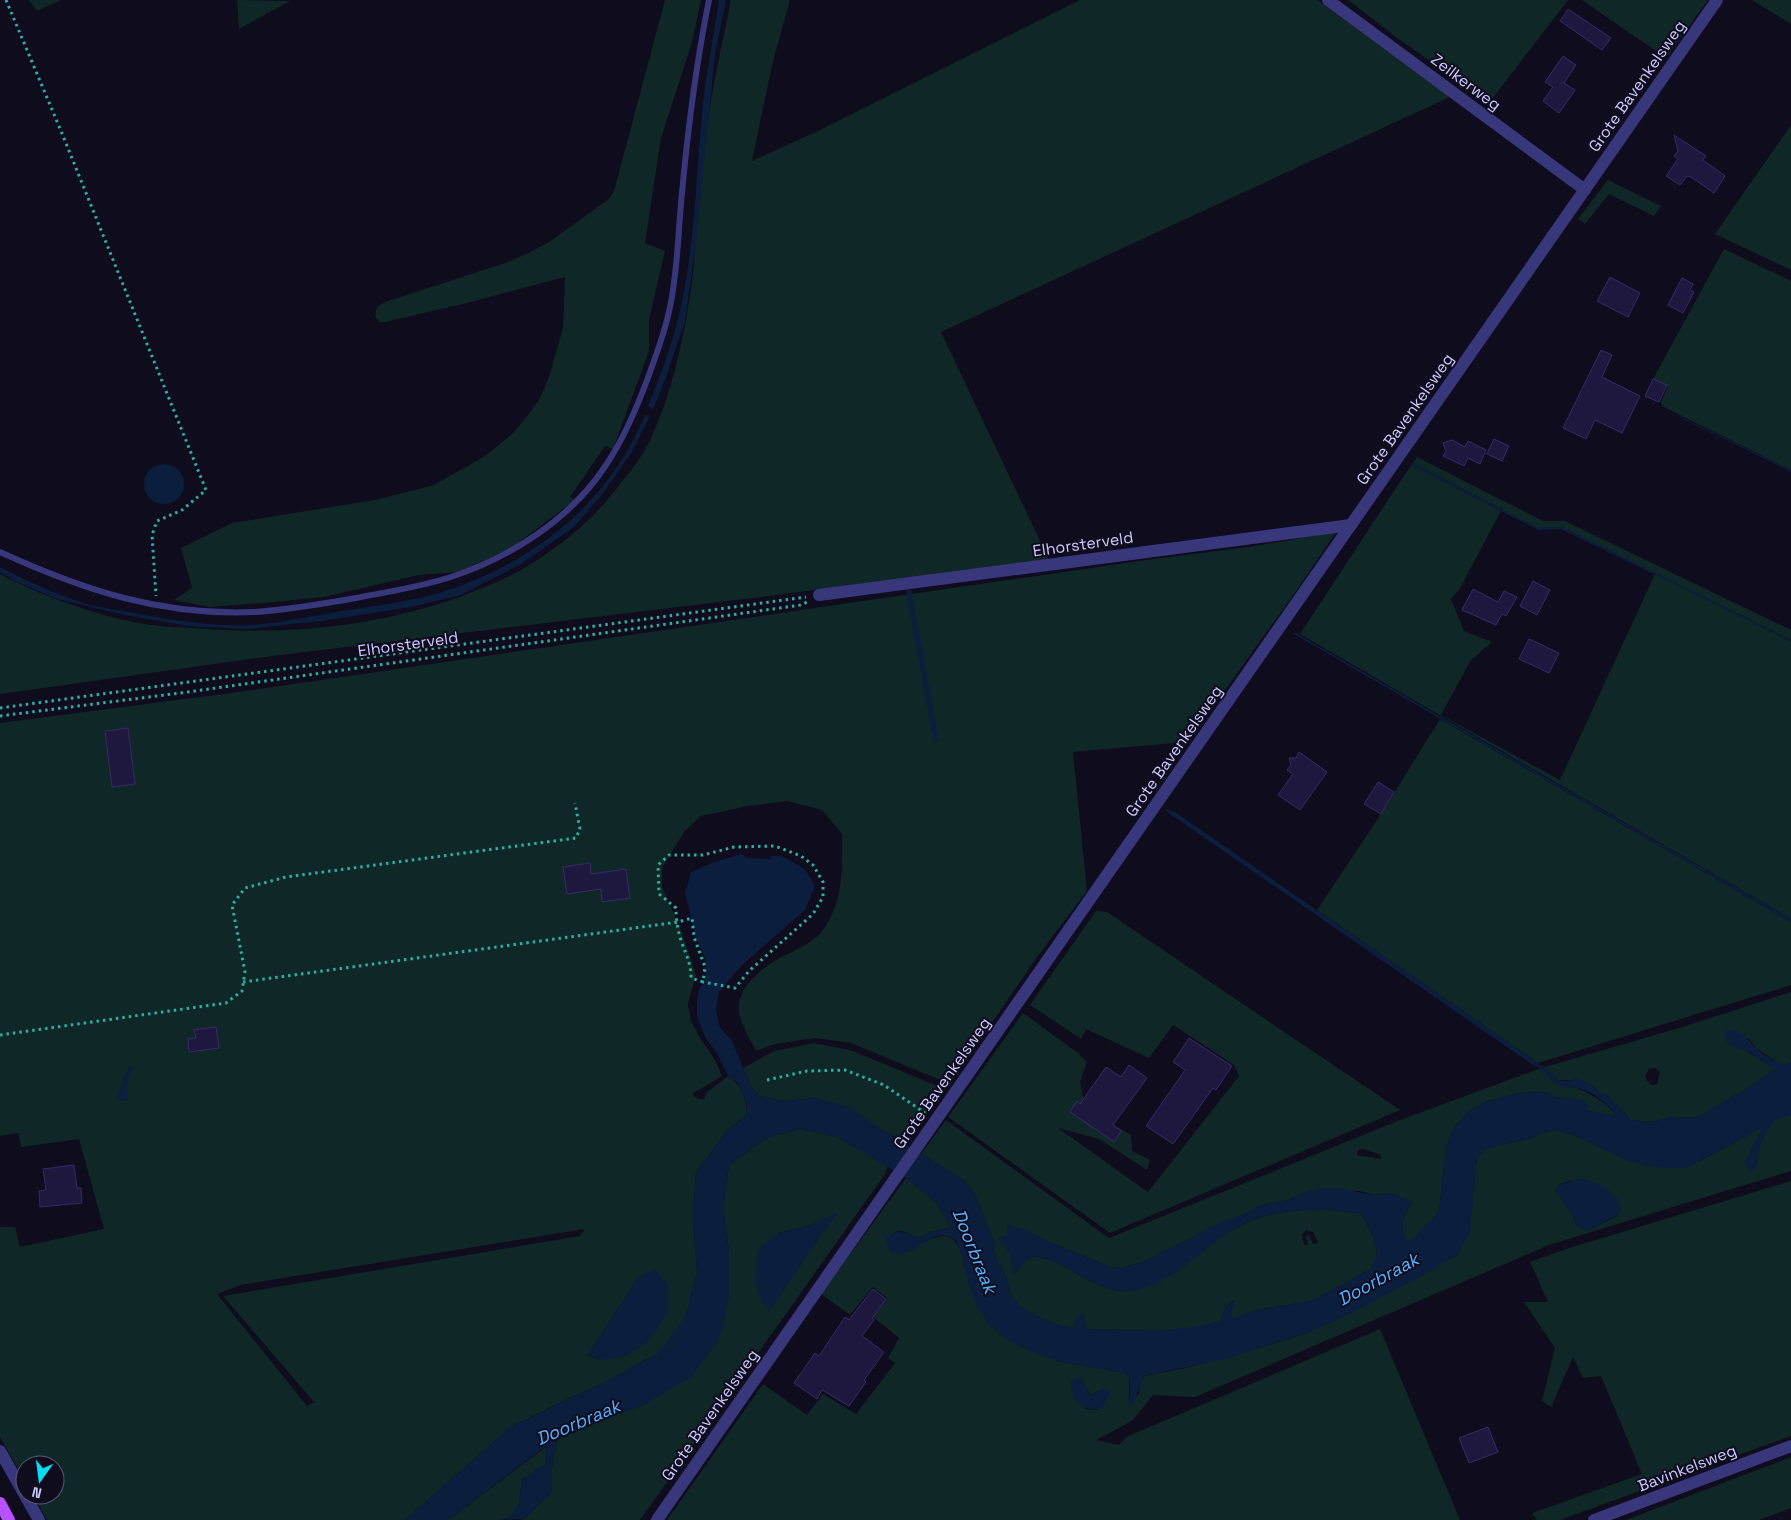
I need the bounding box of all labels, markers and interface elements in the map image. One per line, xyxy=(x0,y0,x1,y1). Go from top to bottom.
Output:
street label: Grote Bavenkelsweg xyxy=(1584,16,1690,156)
street label: Zeilkerweg xyxy=(1427,49,1505,115)
street label: Grote Bavenkelsweg xyxy=(1352,349,1458,489)
street label: Elhorsterveld xyxy=(1031,527,1135,561)
street label: Elhorsterveld xyxy=(356,627,460,661)
street label: Grote Bavenkelsweg xyxy=(1121,681,1227,821)
street label: Grote Bavenkelsweg xyxy=(889,1013,995,1153)
water label: Doorbraak xyxy=(948,1205,1003,1299)
water label: Doorbraak xyxy=(1333,1246,1425,1311)
street label: Grote Bavenkelsweg xyxy=(657,1345,763,1485)
water label: Doorbraak xyxy=(532,1393,626,1450)
street label: Bavinkelsweg xyxy=(1635,1440,1739,1496)
north arrow xyxy=(15,1455,65,1505)
text: N xyxy=(30,1483,44,1502)

